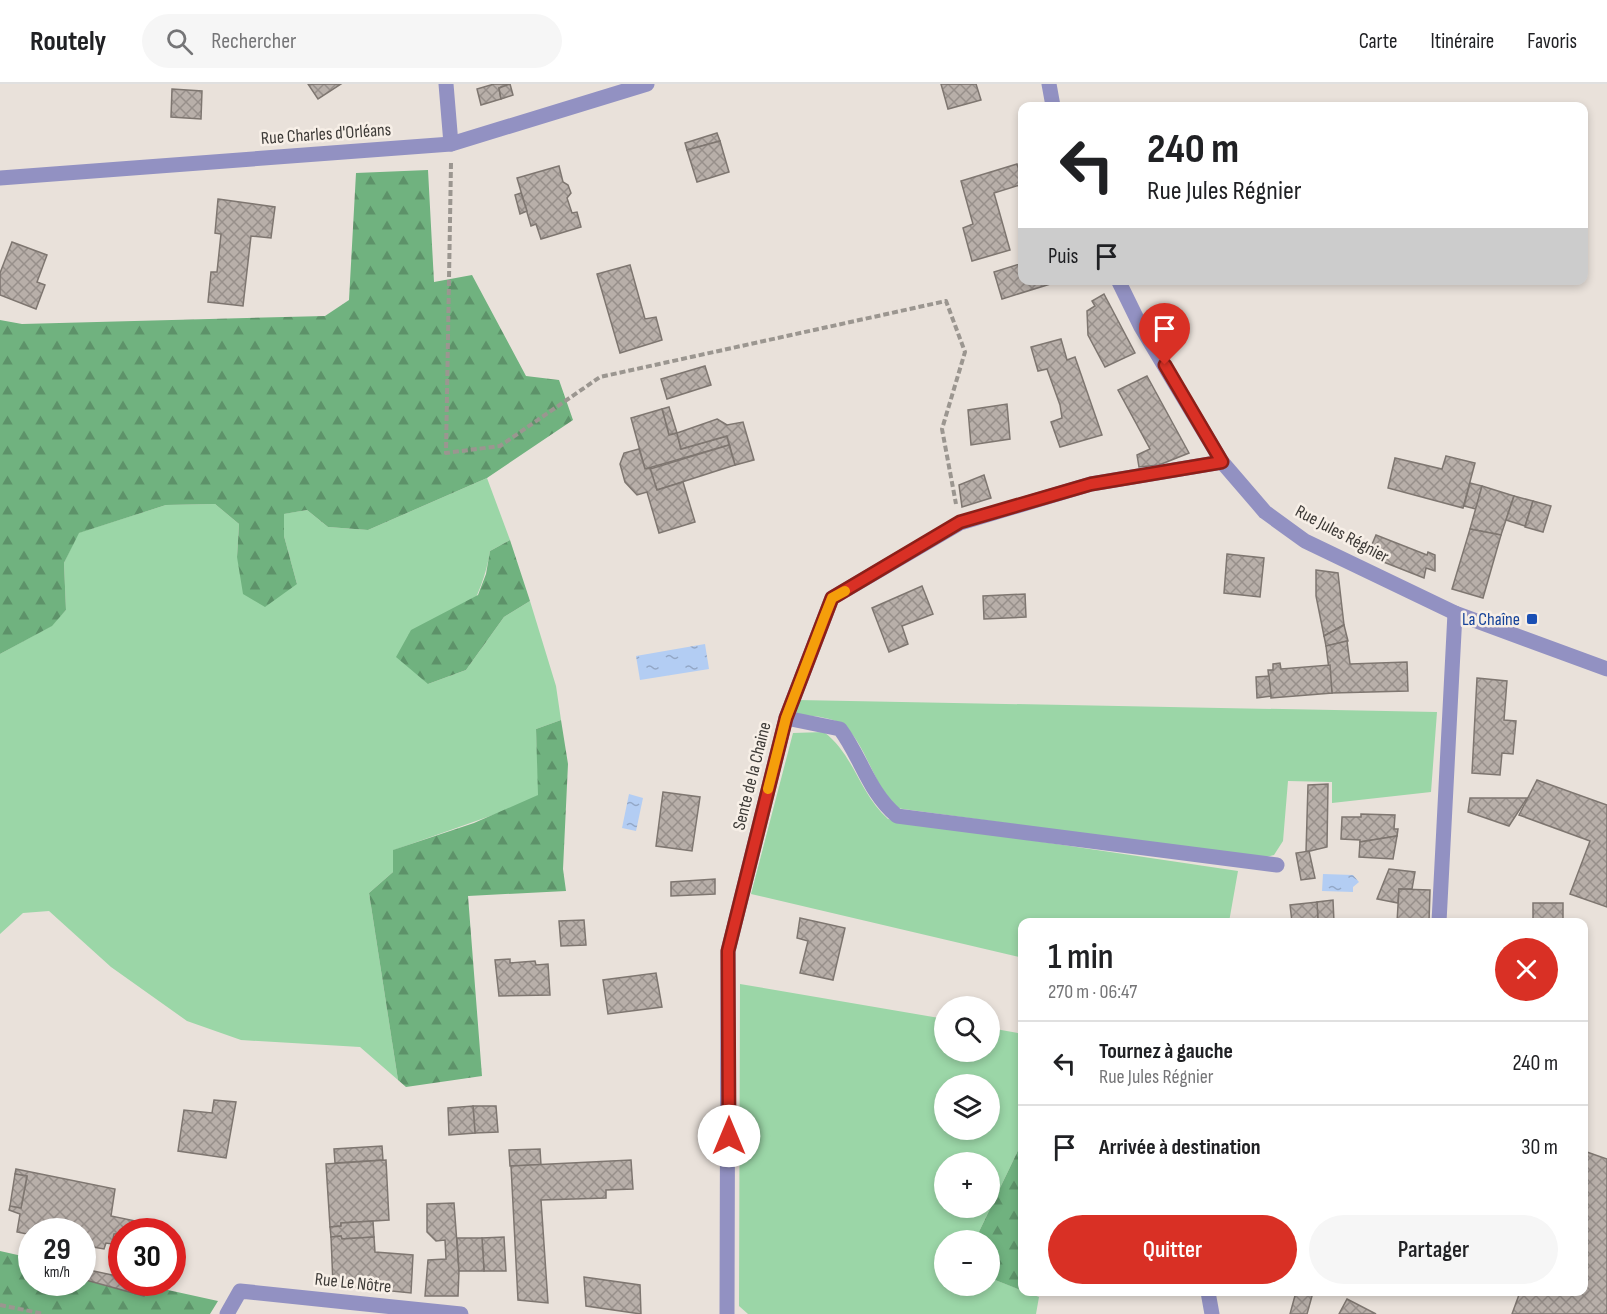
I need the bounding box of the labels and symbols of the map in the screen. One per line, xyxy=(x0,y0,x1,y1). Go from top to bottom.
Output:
street label: Rue Charles d'Orléans xyxy=(260,119,392,149)
pin xyxy=(1139,303,1190,365)
street label: Rue Jules Régnier xyxy=(1292,501,1392,567)
place label: La Chaîne xyxy=(1462,609,1520,630)
marker: La Chaîne xyxy=(1525,612,1539,626)
street label: Sente de la Chaine xyxy=(728,720,776,832)
position arrow xyxy=(697,1104,761,1168)
speed limit sign: 30 xyxy=(108,1218,186,1296)
street label: Rue Le Nôtre xyxy=(314,1269,392,1297)

